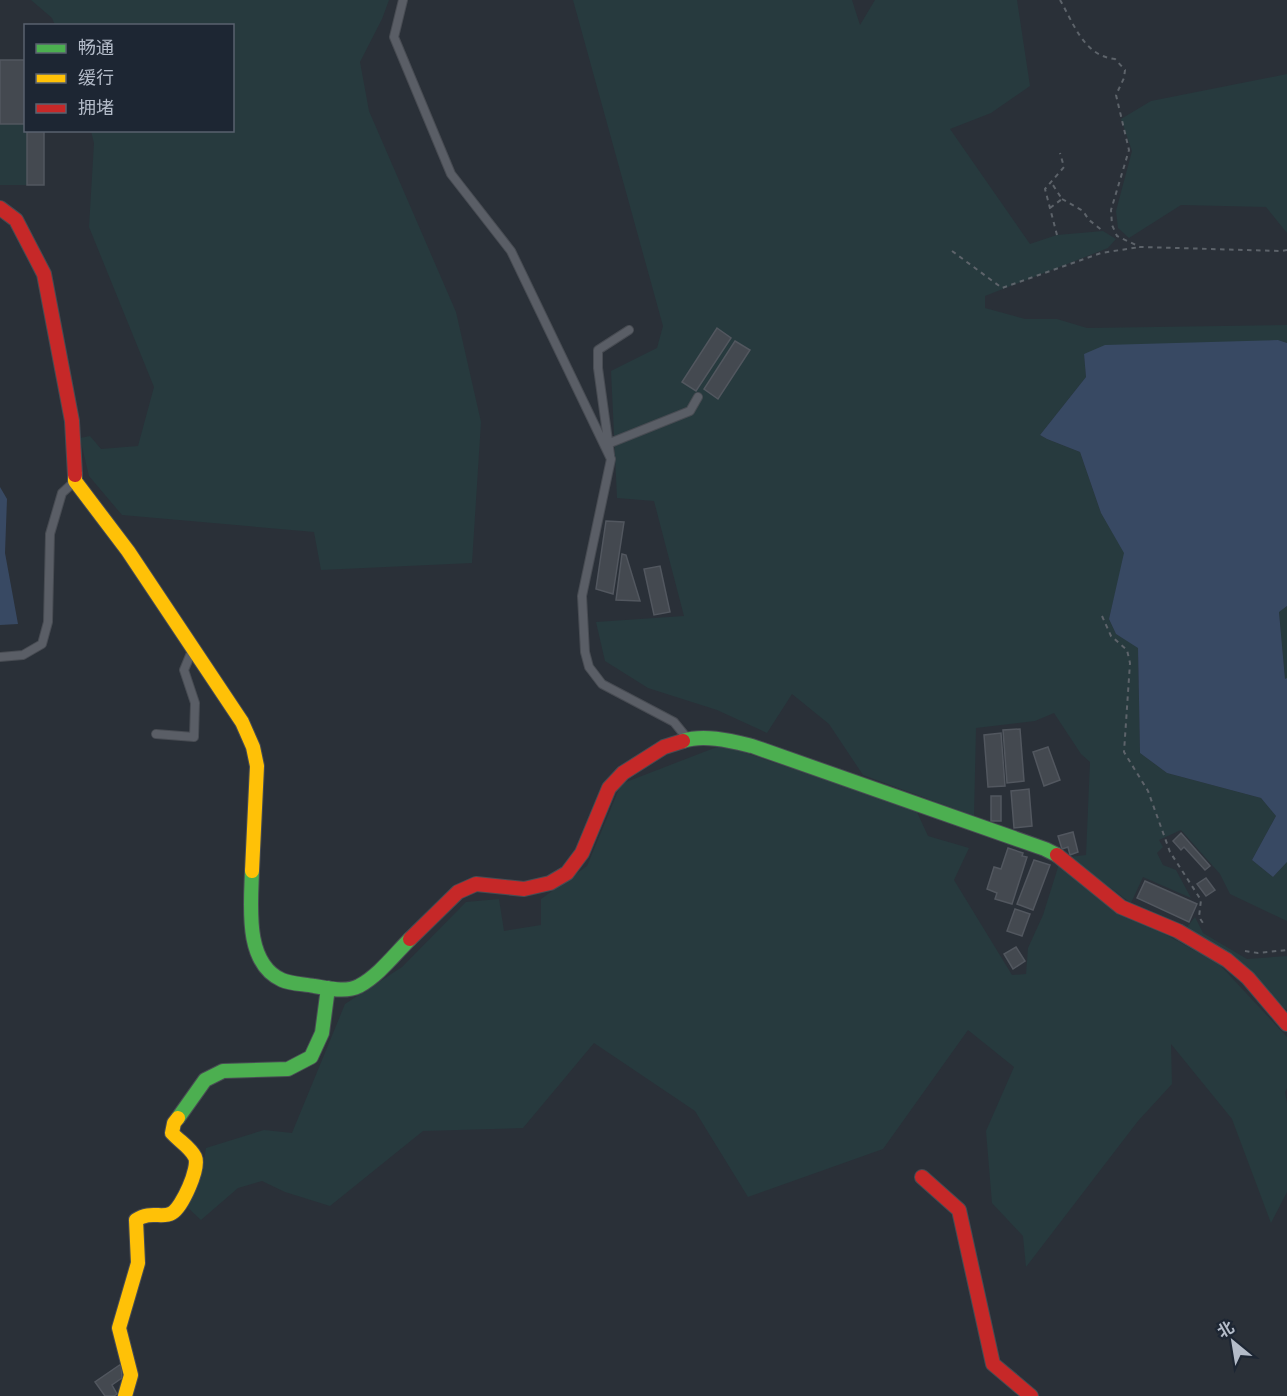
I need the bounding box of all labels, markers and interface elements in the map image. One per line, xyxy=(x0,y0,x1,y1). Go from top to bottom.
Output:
legend xyxy=(24,24,234,132)
text: 畅通 xyxy=(78,37,114,59)
text: 缓行 xyxy=(78,67,114,89)
text: 拥堵 xyxy=(78,97,114,119)
north arrow xyxy=(1203,1312,1263,1372)
text: 北 xyxy=(1214,1317,1237,1342)

